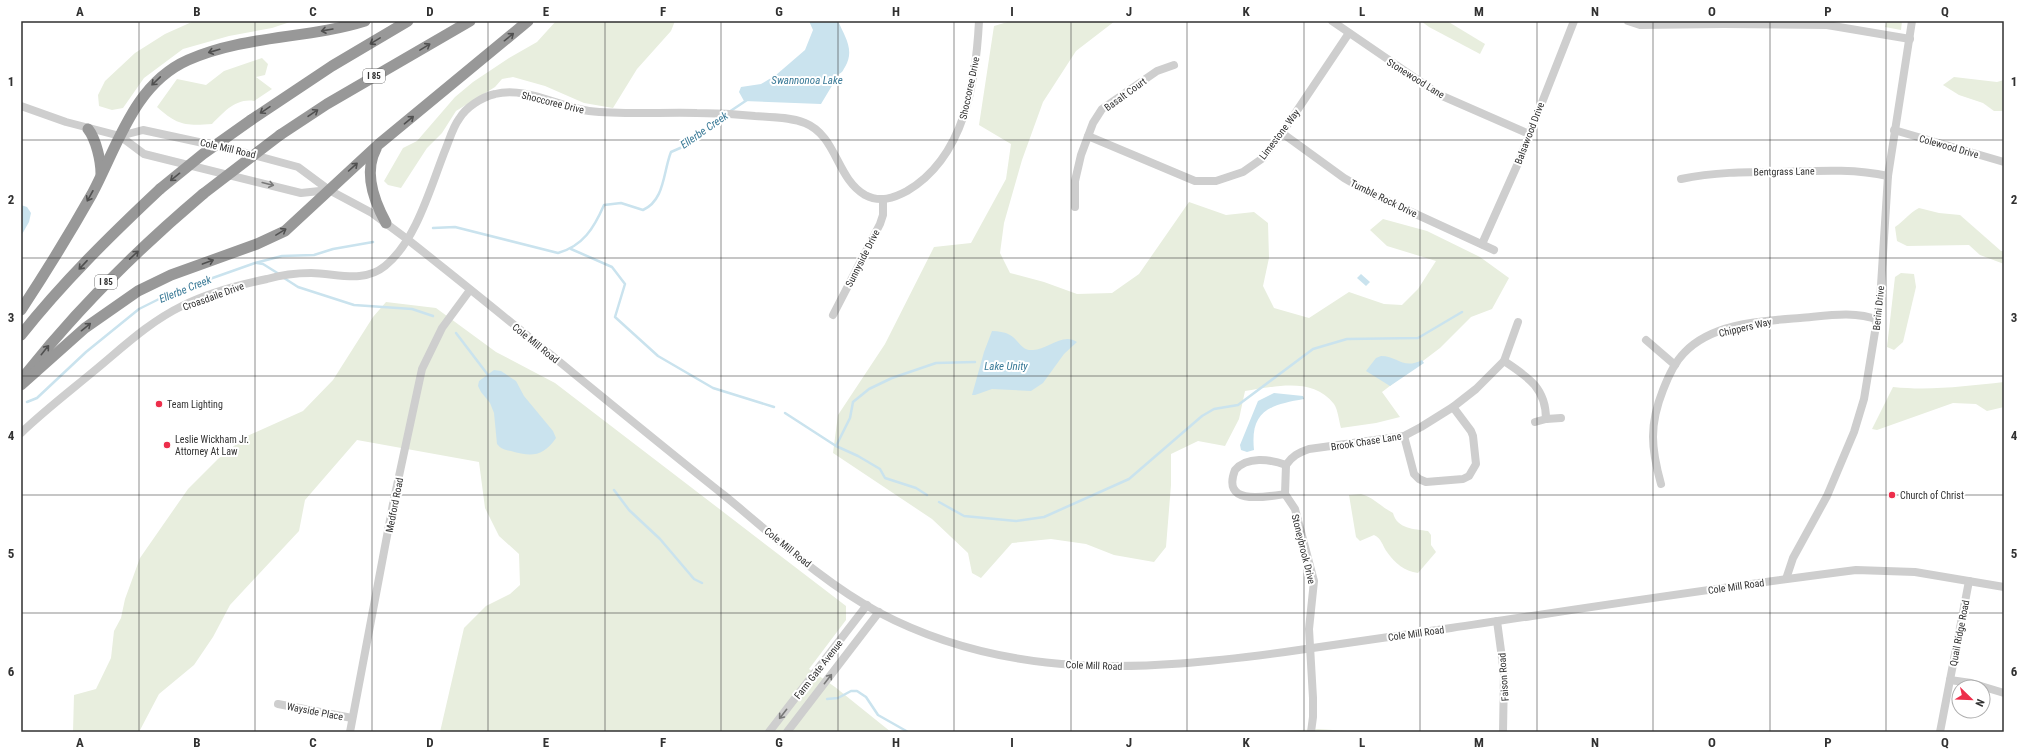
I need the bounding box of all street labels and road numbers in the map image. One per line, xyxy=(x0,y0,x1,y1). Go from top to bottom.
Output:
street label: Shoccoree Drive xyxy=(957,55,982,120)
street label: Stonewood Lane xyxy=(1385,56,1447,101)
road number: I 85 xyxy=(363,69,385,83)
street label: Basalt Court xyxy=(1102,76,1148,113)
street label: Shoccoree Drive xyxy=(521,89,585,116)
street label: Balsawood Drive xyxy=(1513,100,1546,166)
street label: Limestone Way xyxy=(1257,107,1302,162)
street label: Colewood Drive xyxy=(1918,133,1980,160)
street label: Cole Mill Road xyxy=(199,137,257,160)
street label: Bentgrass Lane xyxy=(1753,165,1815,178)
street label: Tumble Rock Drive xyxy=(1349,178,1419,220)
street label: Sunnyside Drive xyxy=(843,228,882,289)
road number: I 85 xyxy=(95,275,117,289)
street label: Croasdaile Drive xyxy=(181,280,246,313)
street label: Berini Drive xyxy=(1871,285,1886,331)
street label: Chippers Way xyxy=(1718,316,1772,339)
street label: Cole Mill Road xyxy=(510,321,561,366)
street label: Brook Chase Lane xyxy=(1330,430,1402,452)
street label: Medford Road xyxy=(384,477,405,533)
street label: Stoneybrook Drive xyxy=(1290,513,1318,585)
street label: Cole Mill Road xyxy=(762,525,813,570)
street label: Cole Mill Road xyxy=(1707,577,1765,596)
street label: Quail Ridge Road xyxy=(1948,599,1971,667)
street label: Cole Mill Road xyxy=(1387,624,1445,643)
street label: Farm Gate Avenue xyxy=(792,637,845,701)
street label: Faison Road xyxy=(1496,652,1511,702)
street label: Cole Mill Road xyxy=(1065,659,1123,672)
street label: Wayside Place xyxy=(286,701,344,722)

